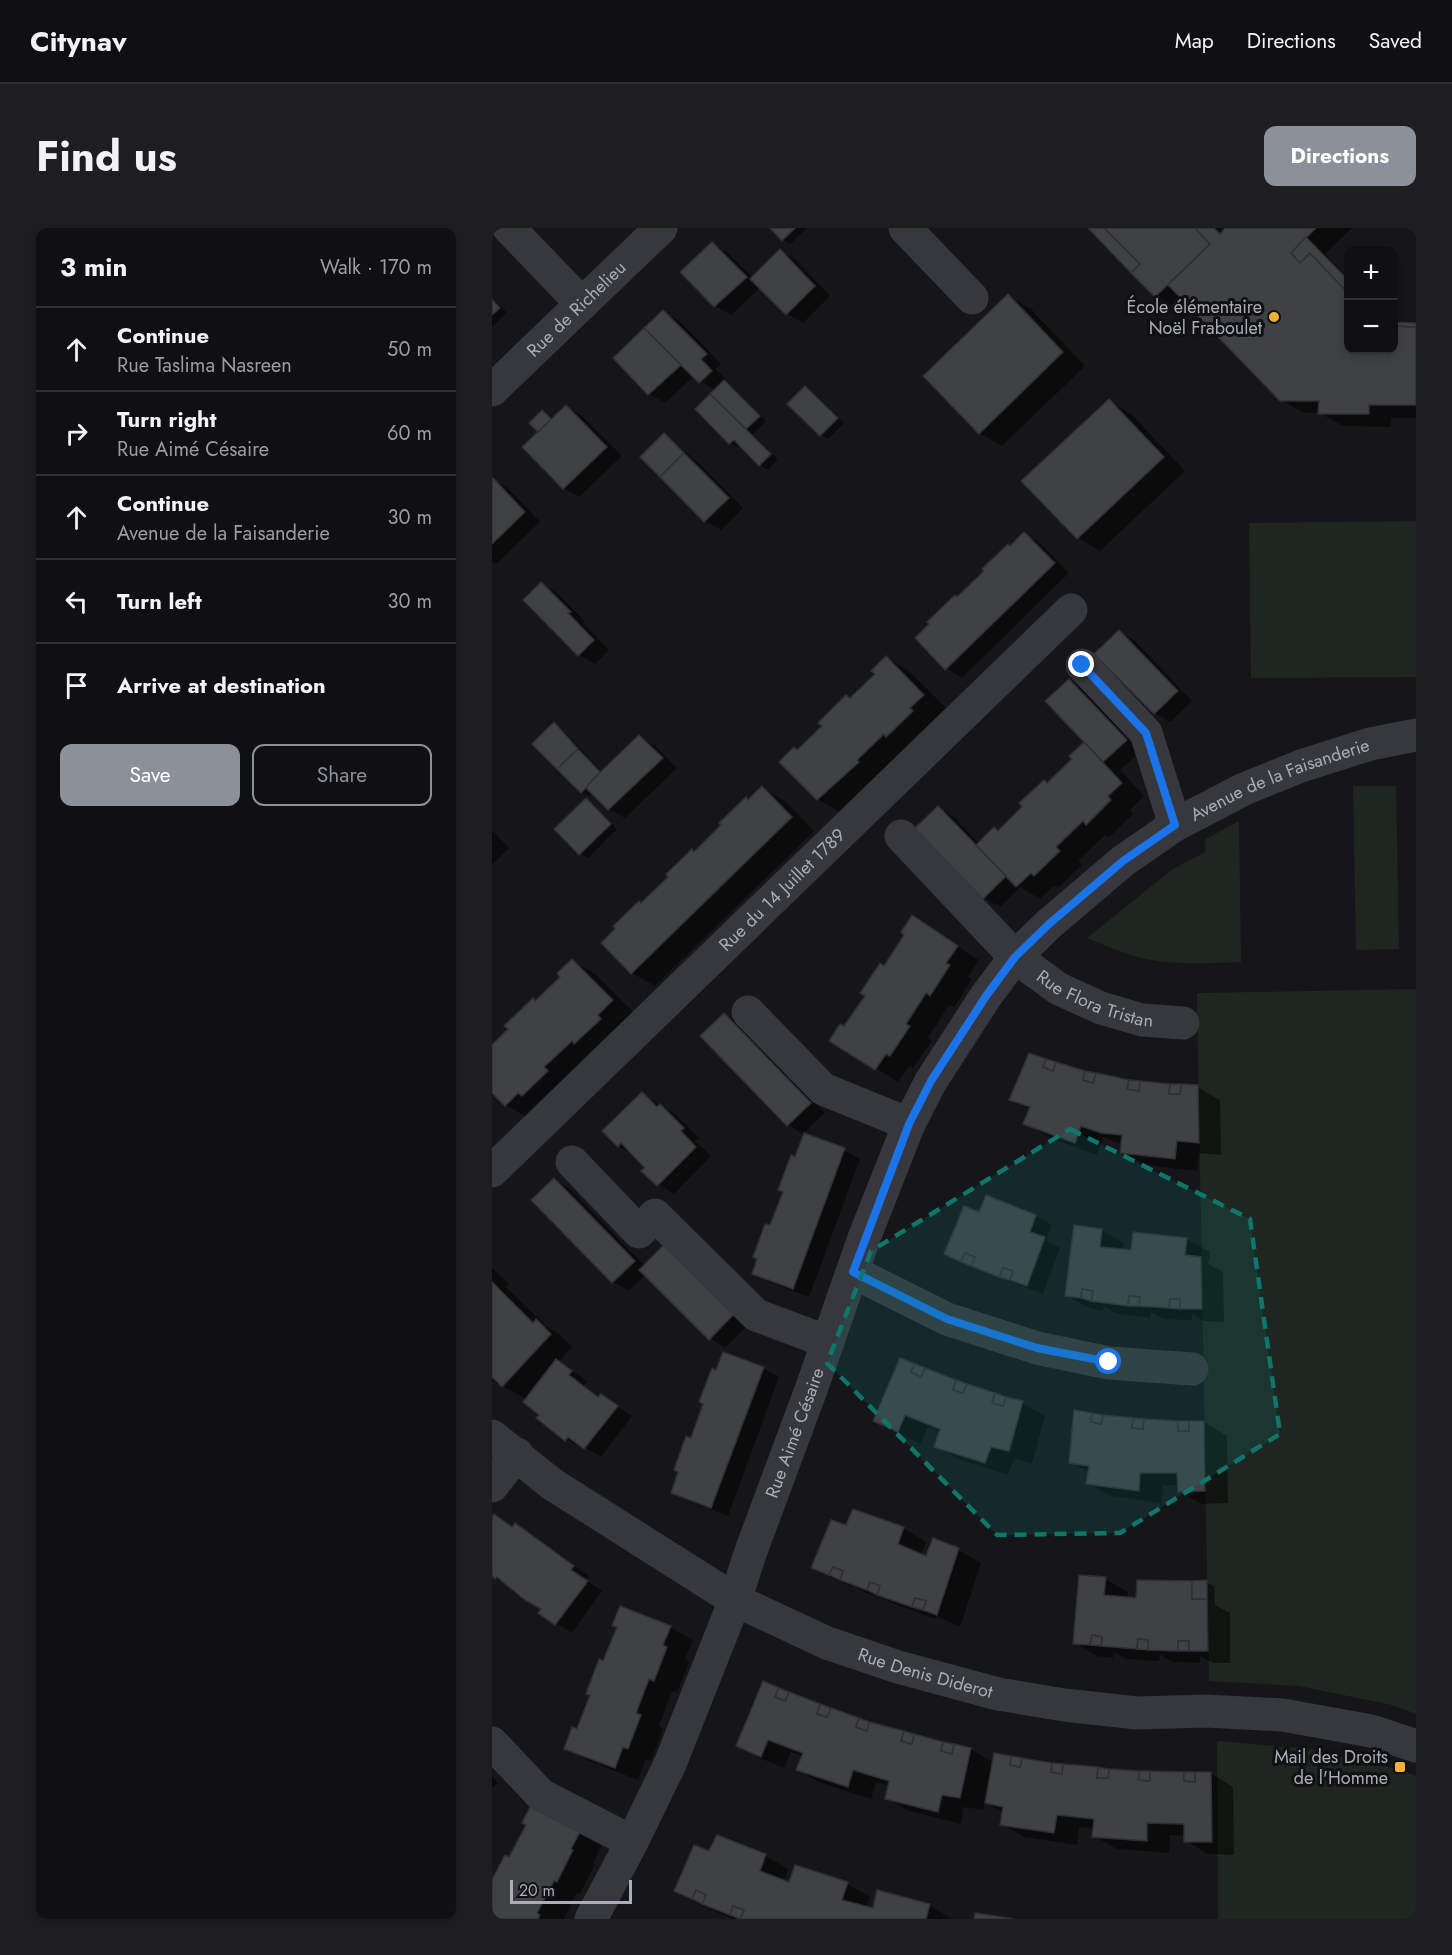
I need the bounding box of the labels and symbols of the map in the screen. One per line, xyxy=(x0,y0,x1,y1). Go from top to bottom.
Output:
street label: Rue de Richelieu xyxy=(521,255,632,363)
place label: École élémentaire Noël Fraboulet xyxy=(1127,294,1263,341)
marker: École élémentaire Noël Fraboulet xyxy=(1267,310,1281,324)
route end xyxy=(1068,651,1094,677)
street label: Avenue de la Faisanderie xyxy=(1186,732,1373,828)
street label: Rue du 14 Juillet 1789 xyxy=(713,822,851,957)
street label: Rue Flora Tristan xyxy=(1031,964,1154,1034)
route start xyxy=(1095,1348,1121,1374)
street label: Rue Aimé Césaire xyxy=(759,1364,831,1502)
street label: Rue Denis Diderot xyxy=(854,1641,996,1705)
place label: Mail des Droits de l'Homme xyxy=(1274,1744,1388,1791)
marker: Mail des Droits de l'Homme xyxy=(1393,1760,1407,1774)
scale bar xyxy=(510,1877,632,1904)

